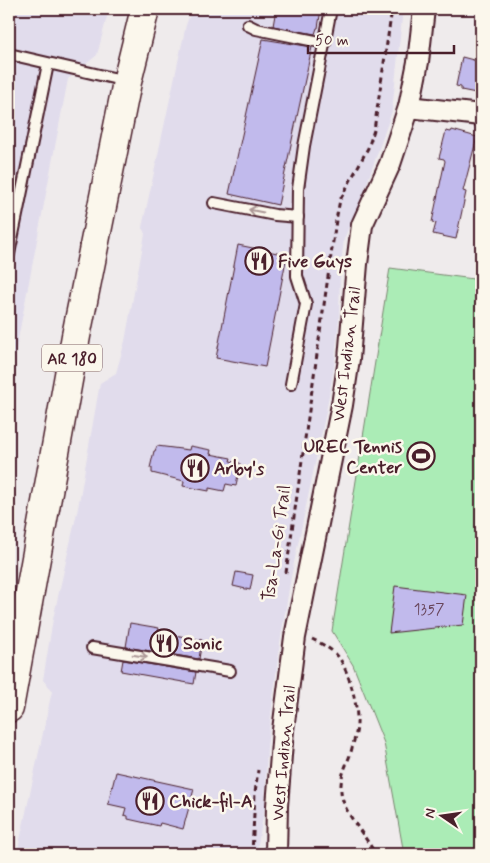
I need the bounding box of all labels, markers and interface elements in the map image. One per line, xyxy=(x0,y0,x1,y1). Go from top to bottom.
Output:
scale bar xyxy=(308,22,454,54)
text: 50 m xyxy=(315,31,349,51)
one-way arrow xyxy=(248,206,264,215)
restaurant icon: Five Guys xyxy=(244,246,274,276)
place label: Five Guys xyxy=(278,250,352,274)
street label: West Indian Trail xyxy=(327,285,367,423)
road number: AR 180 xyxy=(42,344,102,372)
place label: UREC Tennis Center xyxy=(304,435,402,480)
sports icon: UREC Tennis Center xyxy=(406,441,436,471)
restaurant icon: Arby's xyxy=(180,453,210,483)
place label: Arby's xyxy=(214,457,264,481)
street label: Tsa-La-Gi Trail xyxy=(257,484,297,603)
house number: 1357 xyxy=(414,600,444,620)
restaurant icon: Sonic xyxy=(149,628,179,658)
place label: Sonic xyxy=(183,632,222,656)
one-way arrow xyxy=(132,652,148,662)
street label: West Indian Trail xyxy=(266,684,302,822)
restaurant icon: Chick-fil-A xyxy=(135,786,165,816)
place label: Chick-fil-A xyxy=(169,790,253,814)
north arrow xyxy=(418,790,468,840)
text: N xyxy=(420,807,440,820)

